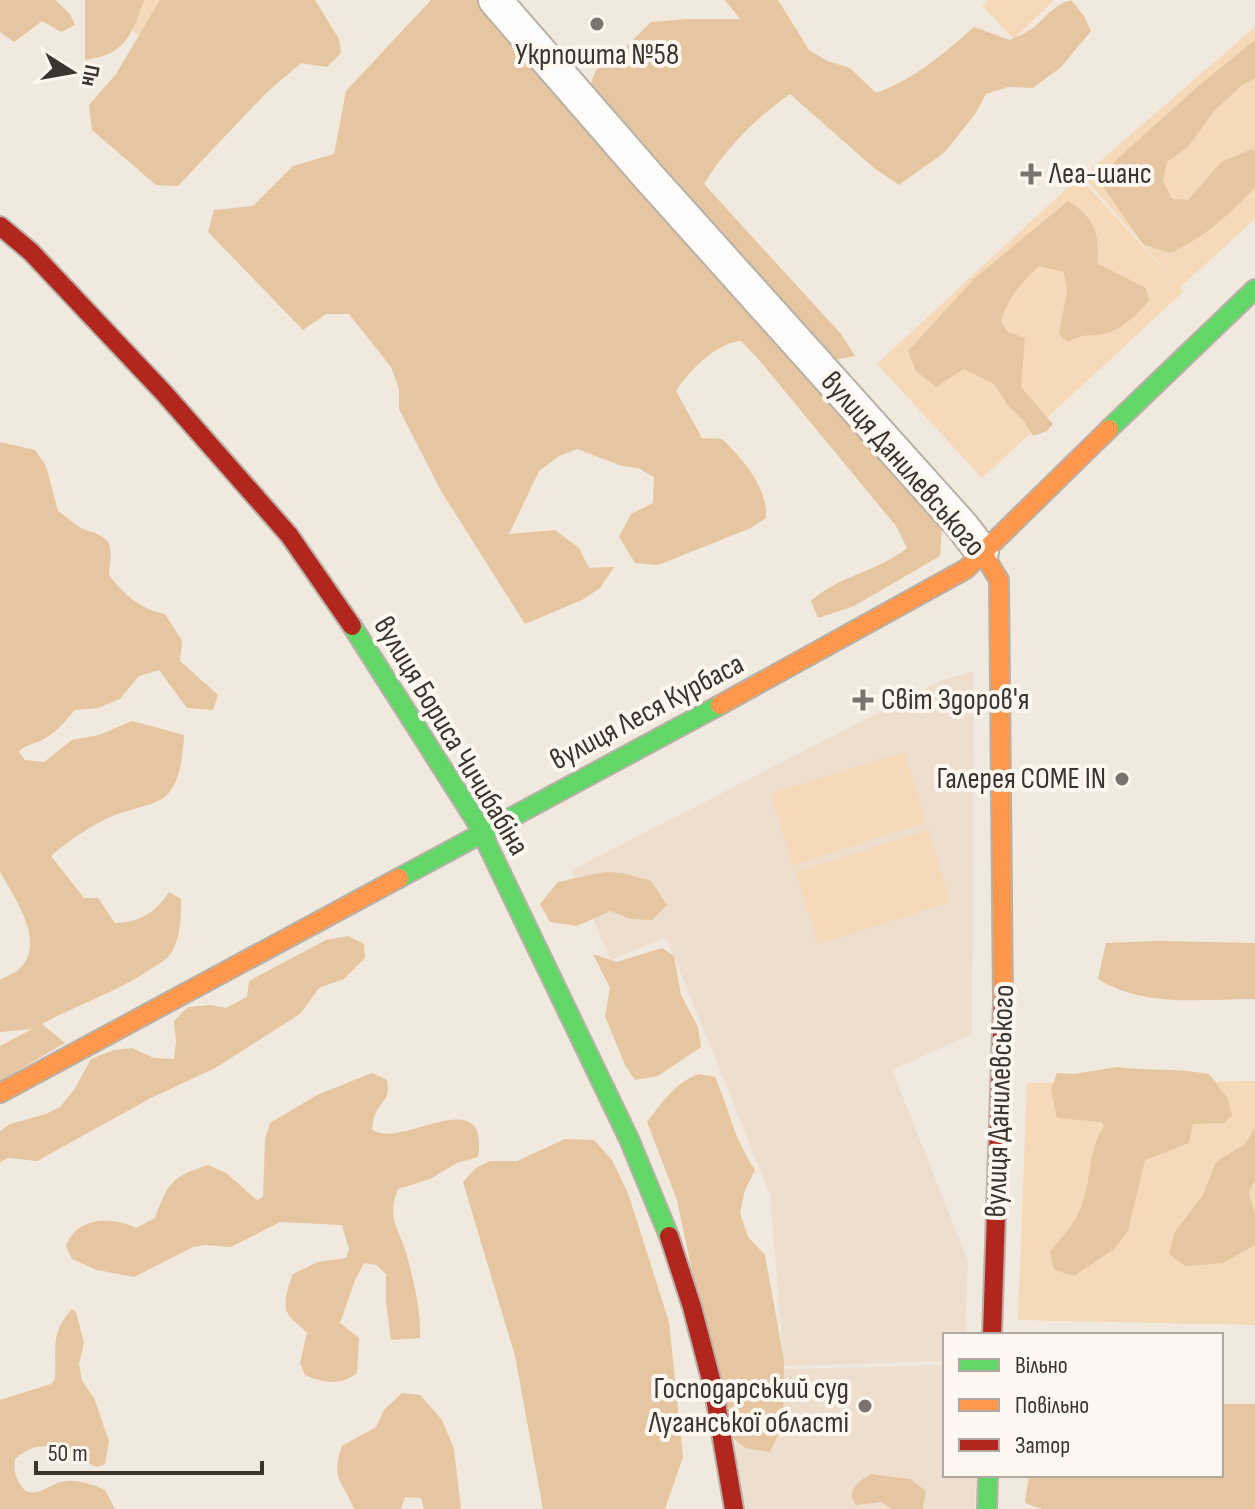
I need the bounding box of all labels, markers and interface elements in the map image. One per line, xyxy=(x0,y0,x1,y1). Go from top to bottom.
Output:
marker: Укрпошта №58 xyxy=(588,15,606,33)
north arrow xyxy=(32,32,112,112)
place label: Укрпошта №58 xyxy=(515,37,679,73)
text: Пн xyxy=(75,63,105,89)
place label: Леа-шанс xyxy=(1048,156,1152,192)
marker: Леа-шанс xyxy=(1020,163,1042,185)
street label: вулиця Данилевського xyxy=(813,364,993,564)
street label: вулиця Бориса Чичибабіна xyxy=(365,610,537,862)
street label: вулиця Леся Курбаса xyxy=(544,646,750,778)
place label: Світ Здоров'я xyxy=(881,682,1030,718)
marker: Світ Здоров'я xyxy=(852,689,874,711)
place label: Галерея COME IN xyxy=(936,761,1106,797)
marker: Галерея COME IN xyxy=(1113,770,1131,788)
street label: вулиця Данилевського xyxy=(978,984,1022,1218)
legend xyxy=(943,1333,1223,1477)
text: Вільно xyxy=(1015,1351,1068,1380)
place label: Господарський суд Луганської області xyxy=(648,1371,849,1441)
text: Повільно xyxy=(1015,1391,1089,1420)
marker: Господарський суд Луганської області xyxy=(856,1397,874,1415)
scale bar xyxy=(36,1425,262,1475)
text: Затор xyxy=(1015,1431,1070,1460)
text: 50 m xyxy=(48,1439,88,1468)

